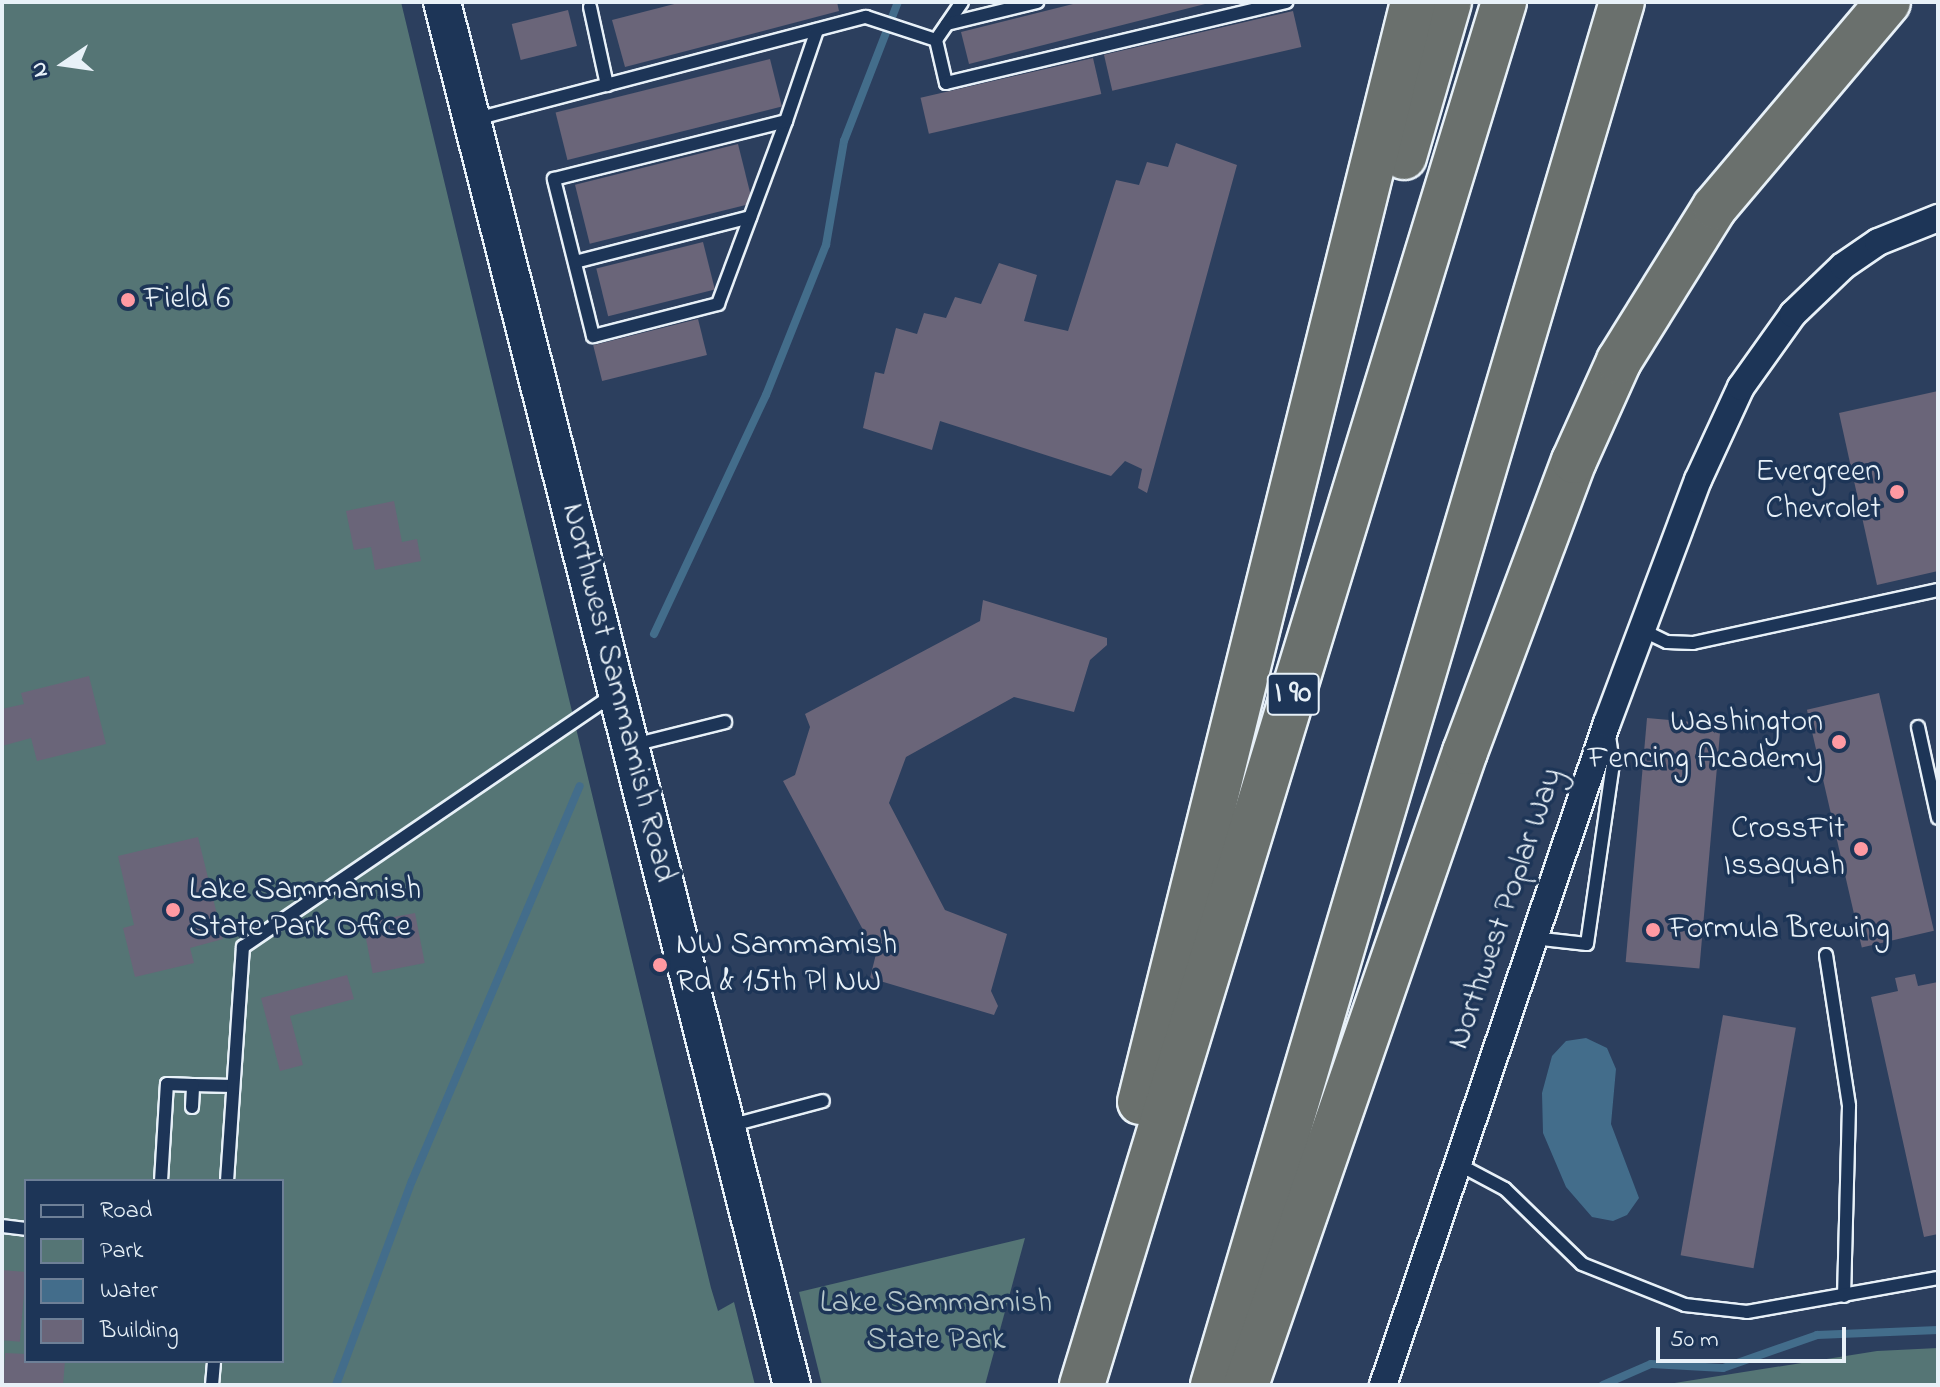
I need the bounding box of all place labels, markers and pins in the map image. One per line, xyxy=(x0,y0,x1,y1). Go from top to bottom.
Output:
place label: Field 6 xyxy=(144,281,230,319)
marker: Field 6 xyxy=(119,291,137,309)
place label: Evergreen Chevrolet xyxy=(1755,455,1881,530)
marker: Evergreen Chevrolet xyxy=(1888,483,1906,501)
place label: Washington Fencing Academy xyxy=(1588,705,1823,780)
marker: Washington Fencing Academy xyxy=(1830,733,1848,751)
place label: CrossFit Issaquah xyxy=(1724,812,1845,887)
marker: CrossFit Issaquah xyxy=(1852,840,1870,858)
place label: Lake Sammamish State Park Office xyxy=(189,873,421,948)
marker: Lake Sammamish State Park Office xyxy=(164,901,182,919)
place label: Formula Brewing xyxy=(1669,911,1890,949)
marker: Formula Brewing xyxy=(1644,921,1662,939)
place label: NW Sammamish Rd & 15th Pl NW xyxy=(676,928,897,1003)
marker: NW Sammamish Rd & 15th Pl NW xyxy=(651,956,669,974)

